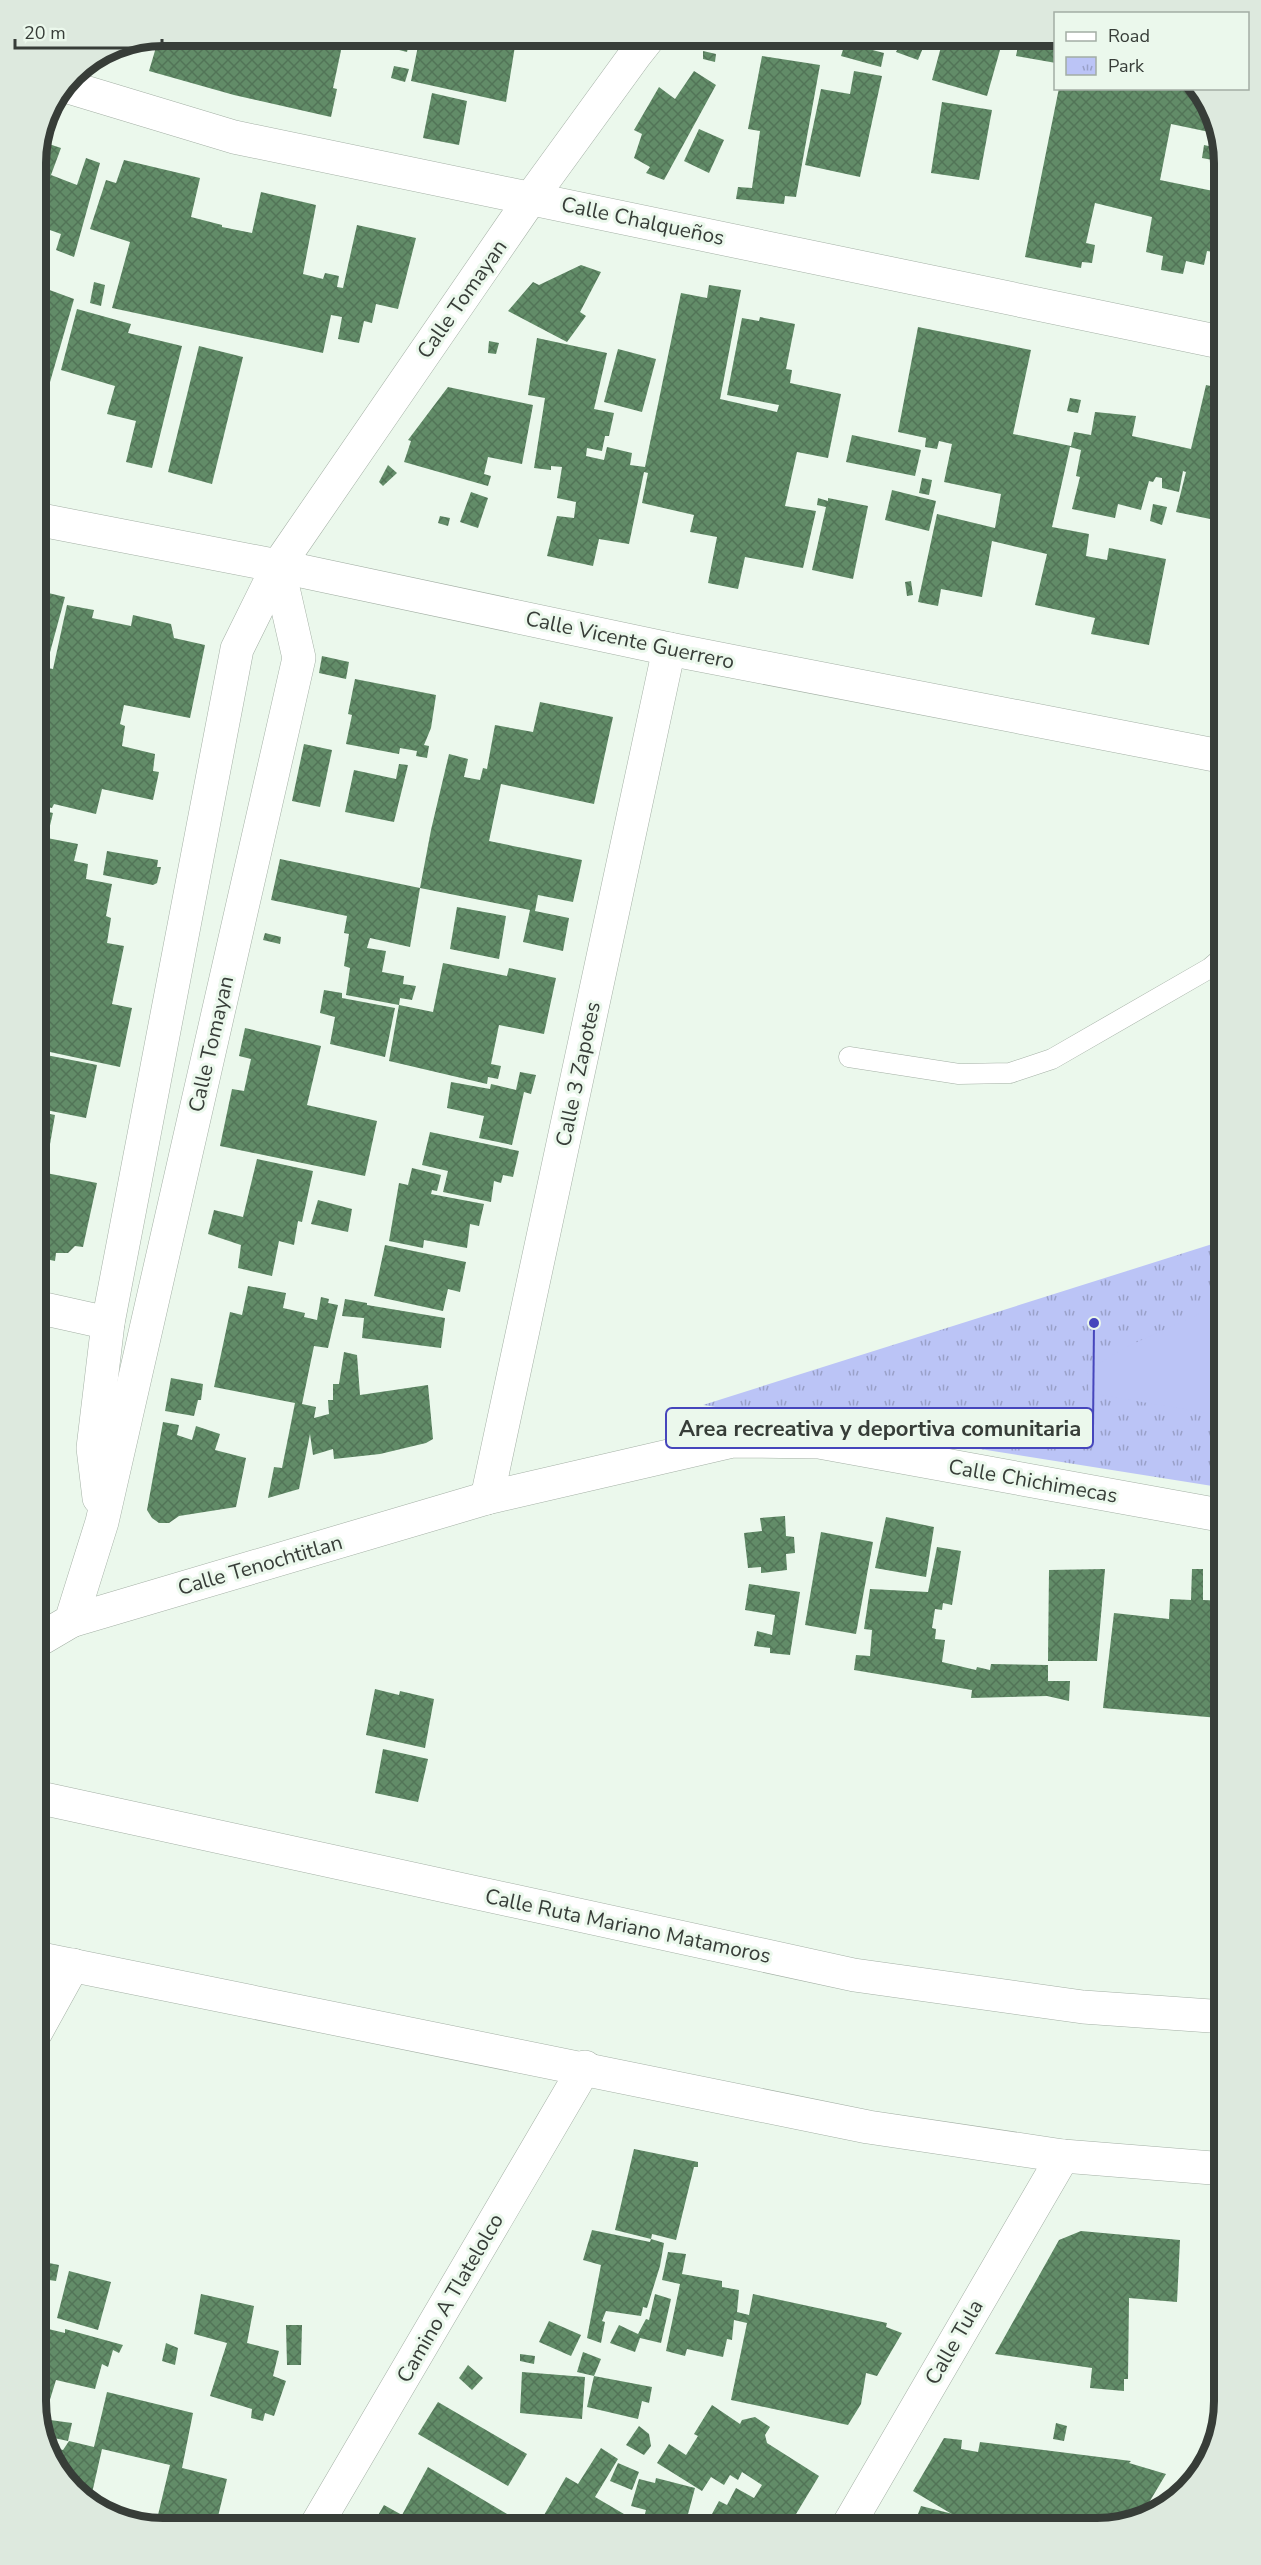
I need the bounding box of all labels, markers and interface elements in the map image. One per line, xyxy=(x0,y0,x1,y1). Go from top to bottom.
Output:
scale bar xyxy=(15,12,162,50)
legend xyxy=(1054,12,1249,90)
text: 20 m xyxy=(24,21,66,45)
text: Road xyxy=(1108,24,1150,48)
text: Park xyxy=(1108,54,1145,78)
street label: Calle Chalqueños xyxy=(559,190,727,252)
street label: Calle Tomayan xyxy=(411,234,513,364)
street label: Calle Vicente Guerrero xyxy=(523,604,737,676)
street label: Calle Tomayan xyxy=(182,973,240,1115)
street label: Calle 3 Zapotes xyxy=(549,999,607,1149)
callout: Area recreativa y deportiva comunitaria xyxy=(666,1408,1093,1448)
text: Area recreativa y deportiva comunitaria xyxy=(679,1414,1081,1444)
street label: Calle Chichimecas xyxy=(946,1452,1120,1510)
street label: Calle Tenochtitlan xyxy=(174,1528,346,1602)
street label: Calle Ruta Mariano Matamoros xyxy=(483,1882,773,1970)
street label: Camino A Tlatelolco xyxy=(390,2208,510,2388)
street label: Calle Tula xyxy=(918,2294,990,2390)

